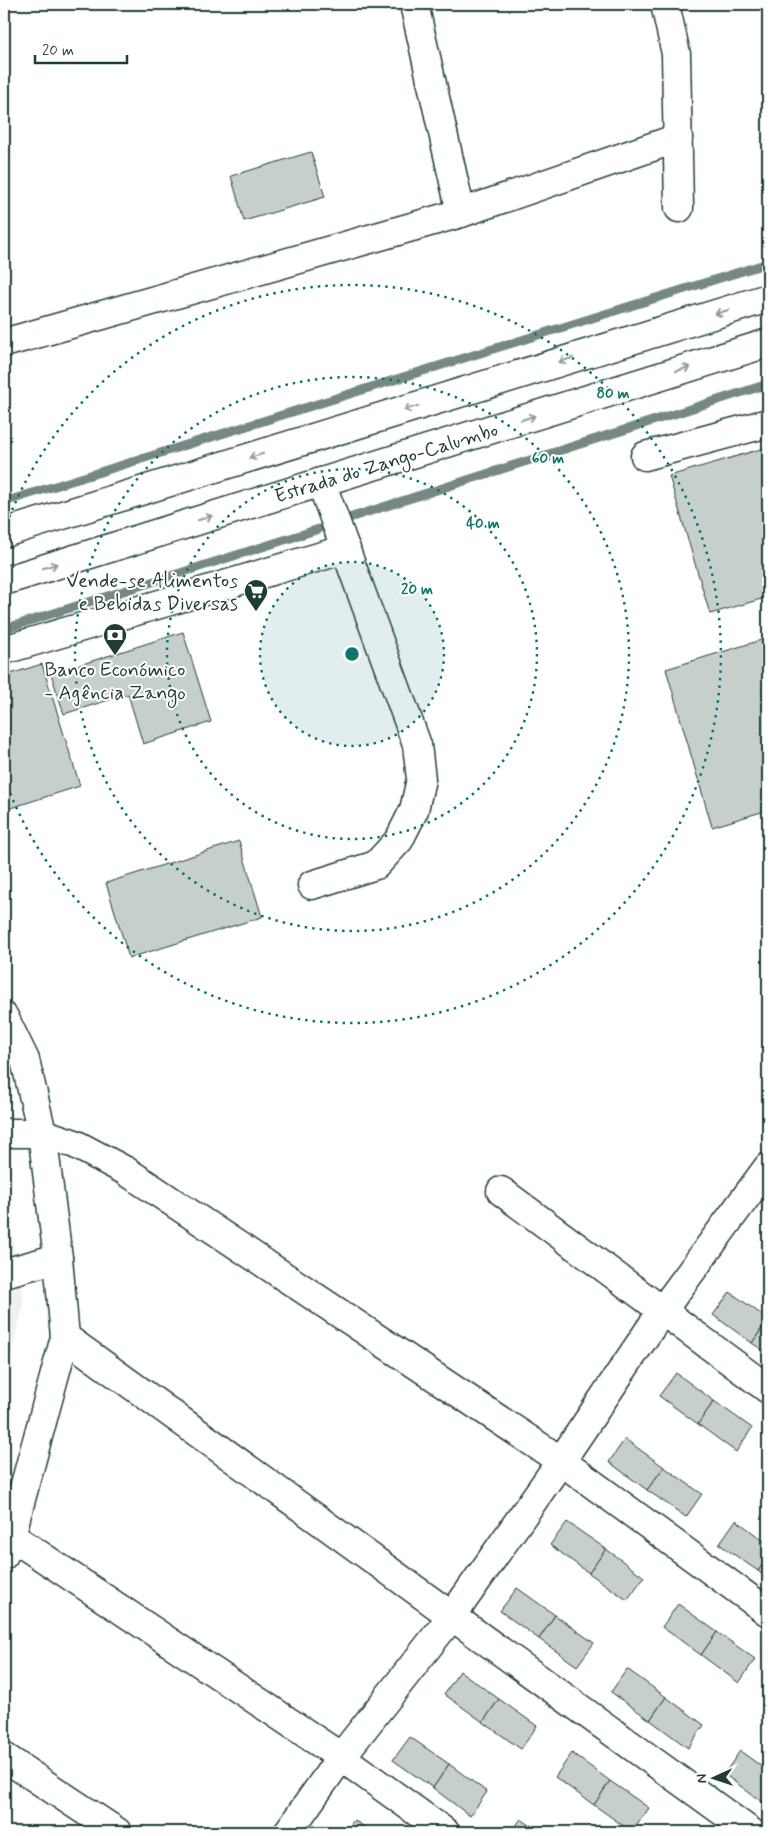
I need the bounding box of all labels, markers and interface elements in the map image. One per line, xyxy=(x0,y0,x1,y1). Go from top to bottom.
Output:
scale bar xyxy=(35,32,128,64)
text: 20 m xyxy=(42,41,74,61)
one-way arrow xyxy=(714,308,730,317)
one-way arrow xyxy=(559,356,575,365)
one-way arrow xyxy=(674,363,690,373)
text: 80 m xyxy=(596,384,630,404)
one-way arrow xyxy=(403,403,419,413)
one-way arrow xyxy=(519,413,535,423)
street label: Estrada do Zango-Calumbo xyxy=(271,417,502,511)
text: 60 m xyxy=(532,449,564,469)
one-way arrow xyxy=(248,451,264,461)
one-way arrow xyxy=(197,513,213,522)
text: 40 m xyxy=(466,514,500,534)
one-way arrow xyxy=(42,561,58,571)
place label: Vende-se Alimentos e Bebidas Diversas xyxy=(66,568,238,618)
supermarket icon: Vende-se Alimentos e Bebidas Diversas xyxy=(243,578,269,612)
text: 20 m xyxy=(401,580,433,600)
bank icon: Banco Económico - Agência Zango xyxy=(102,622,128,656)
centre of rings xyxy=(343,645,361,663)
place label: Banco Económico - Agência Zango xyxy=(44,657,186,708)
north arrow xyxy=(690,1754,740,1804)
text: N xyxy=(693,1773,711,1784)

